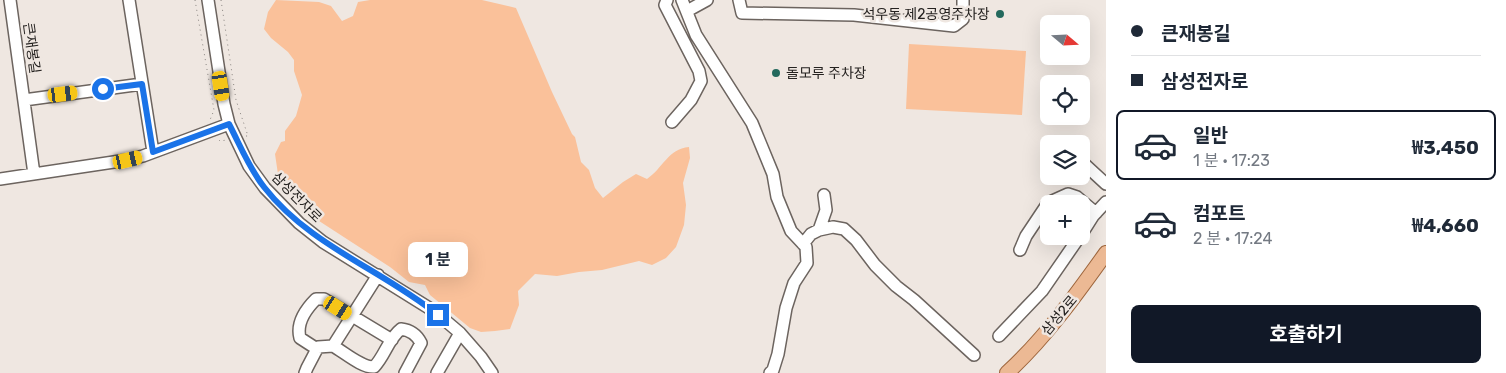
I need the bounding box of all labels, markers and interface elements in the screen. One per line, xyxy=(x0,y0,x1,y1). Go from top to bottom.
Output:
place label: 석우동 제2공영주차장 xyxy=(862,6,990,23)
marker: 석우동 제2공영주차장 xyxy=(994,8,1006,20)
north arrow xyxy=(1040,15,1090,65)
map controls xyxy=(1040,15,1090,245)
street label: 큰재봉길 xyxy=(20,21,44,75)
text: 큰재봉길 xyxy=(1161,22,1231,45)
place label: 돌모루 주차장 xyxy=(786,65,867,82)
marker: 돌모루 주차장 xyxy=(770,67,782,79)
car xyxy=(211,70,230,102)
text: 삼성전자로 xyxy=(1161,70,1248,93)
button: locate xyxy=(1040,75,1090,125)
route start xyxy=(92,78,114,100)
car xyxy=(47,85,78,103)
icon: car xyxy=(1133,123,1178,168)
text: 일반 xyxy=(1193,124,1228,147)
button: layers xyxy=(1040,135,1090,185)
text: ₩3,450 xyxy=(1412,136,1479,159)
car xyxy=(111,149,144,171)
text: 1 분 · 17:23 xyxy=(1193,151,1270,170)
street label: 삼성전자로 xyxy=(268,169,326,226)
button: + xyxy=(1040,195,1090,245)
icon: car xyxy=(1133,201,1178,246)
text: 컴포트 xyxy=(1193,202,1245,225)
text: ₩4,660 xyxy=(1412,214,1479,237)
text: 2 분 · 17:24 xyxy=(1193,229,1272,248)
callout: 1 분 xyxy=(408,242,468,278)
text: 1 분 xyxy=(425,250,451,269)
street label: 삼성2로 xyxy=(1038,292,1081,339)
car xyxy=(321,294,354,322)
route end xyxy=(427,304,449,326)
button: 호출하기 xyxy=(1131,305,1481,363)

